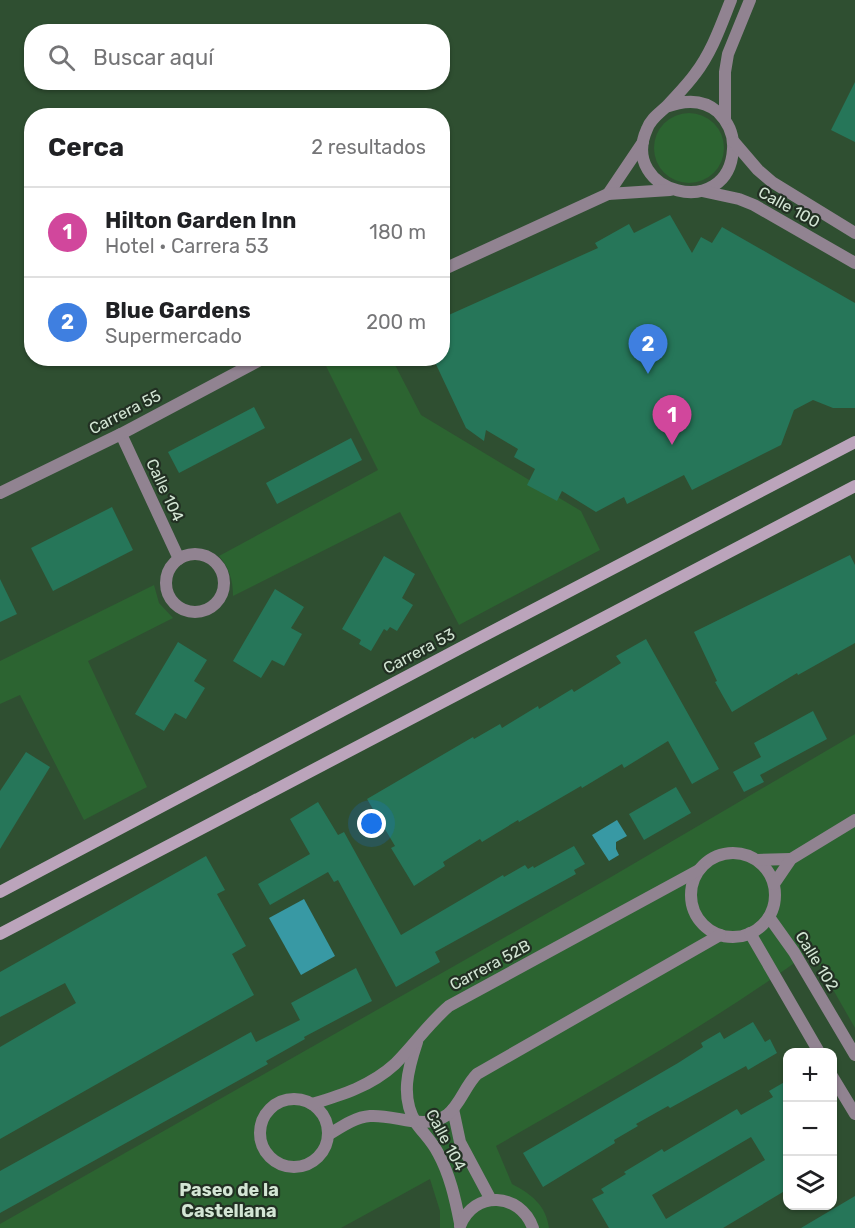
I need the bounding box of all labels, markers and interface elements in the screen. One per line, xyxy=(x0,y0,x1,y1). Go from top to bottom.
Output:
search box xyxy=(24,24,450,90)
icon: search xyxy=(45,41,78,74)
text: Buscar aquí xyxy=(93,44,214,71)
text: Cerca xyxy=(48,132,124,163)
text: 2 resultados xyxy=(311,135,426,159)
street label: Calle 100 xyxy=(755,182,823,232)
text: Hilton Garden Inn xyxy=(105,207,296,234)
text: 1 xyxy=(63,220,72,244)
text: 180 m xyxy=(369,220,426,244)
text: Hotel · Carrera 53 xyxy=(105,234,269,258)
text: Blue Gardens xyxy=(105,297,251,324)
text: 2 xyxy=(61,310,74,334)
text: 200 m xyxy=(366,310,426,334)
text: Supermercado xyxy=(105,324,242,348)
pin: 2 xyxy=(628,324,668,374)
street label: Carrera 55 xyxy=(86,386,164,438)
pin: 1 xyxy=(652,396,692,445)
street label: Calle 104 xyxy=(142,456,188,524)
street label: Carrera 53 xyxy=(380,624,458,678)
your location xyxy=(357,809,386,838)
street label: Calle 102 xyxy=(791,928,843,994)
street label: Carrera 52B xyxy=(446,936,534,994)
map controls xyxy=(783,1048,837,1210)
button: + xyxy=(783,1048,837,1102)
button: − xyxy=(783,1102,837,1156)
street label: Calle 104 xyxy=(422,1106,470,1174)
button: layers xyxy=(783,1156,837,1210)
district label: Paseo de la Castellana xyxy=(179,1179,279,1222)

